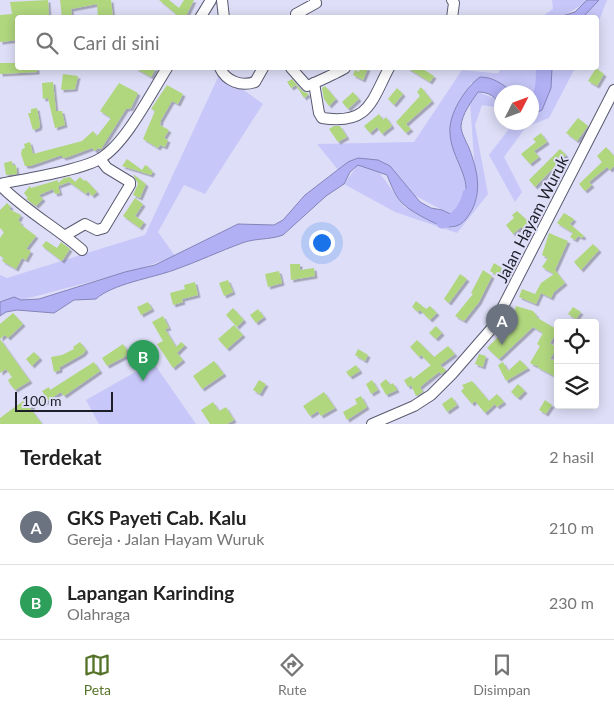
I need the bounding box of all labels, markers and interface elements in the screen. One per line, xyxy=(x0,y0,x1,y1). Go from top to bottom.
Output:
search box xyxy=(15,15,599,70)
icon: search xyxy=(33,29,61,57)
text: Cari di sini xyxy=(73,31,160,54)
north arrow xyxy=(494,85,539,130)
street label: Jalan Hayam Wuruk xyxy=(491,151,572,285)
your location xyxy=(309,230,335,256)
pin: A xyxy=(486,304,518,345)
map controls xyxy=(554,319,599,409)
button: locate xyxy=(554,319,599,364)
pin: B xyxy=(127,340,159,381)
button: layers xyxy=(554,364,599,409)
scale bar xyxy=(15,389,112,412)
text: 100 m xyxy=(22,392,61,409)
text: Terdekat xyxy=(20,444,102,469)
text: 2 hasil xyxy=(549,447,594,466)
text: GKS Payeti Cab. Kalu xyxy=(67,506,247,529)
text: A xyxy=(30,518,42,537)
text: 210 m xyxy=(549,518,594,537)
text: Gereja · Jalan Hayam Wuruk xyxy=(67,529,264,548)
text: Lapangan Karinding xyxy=(67,581,234,604)
text: B xyxy=(31,593,41,612)
text: 230 m xyxy=(549,593,594,612)
text: Olahraga xyxy=(67,604,130,623)
tab: Peta xyxy=(83,651,111,698)
tab: Rute xyxy=(278,651,307,698)
tab: Disimpan xyxy=(473,651,531,698)

